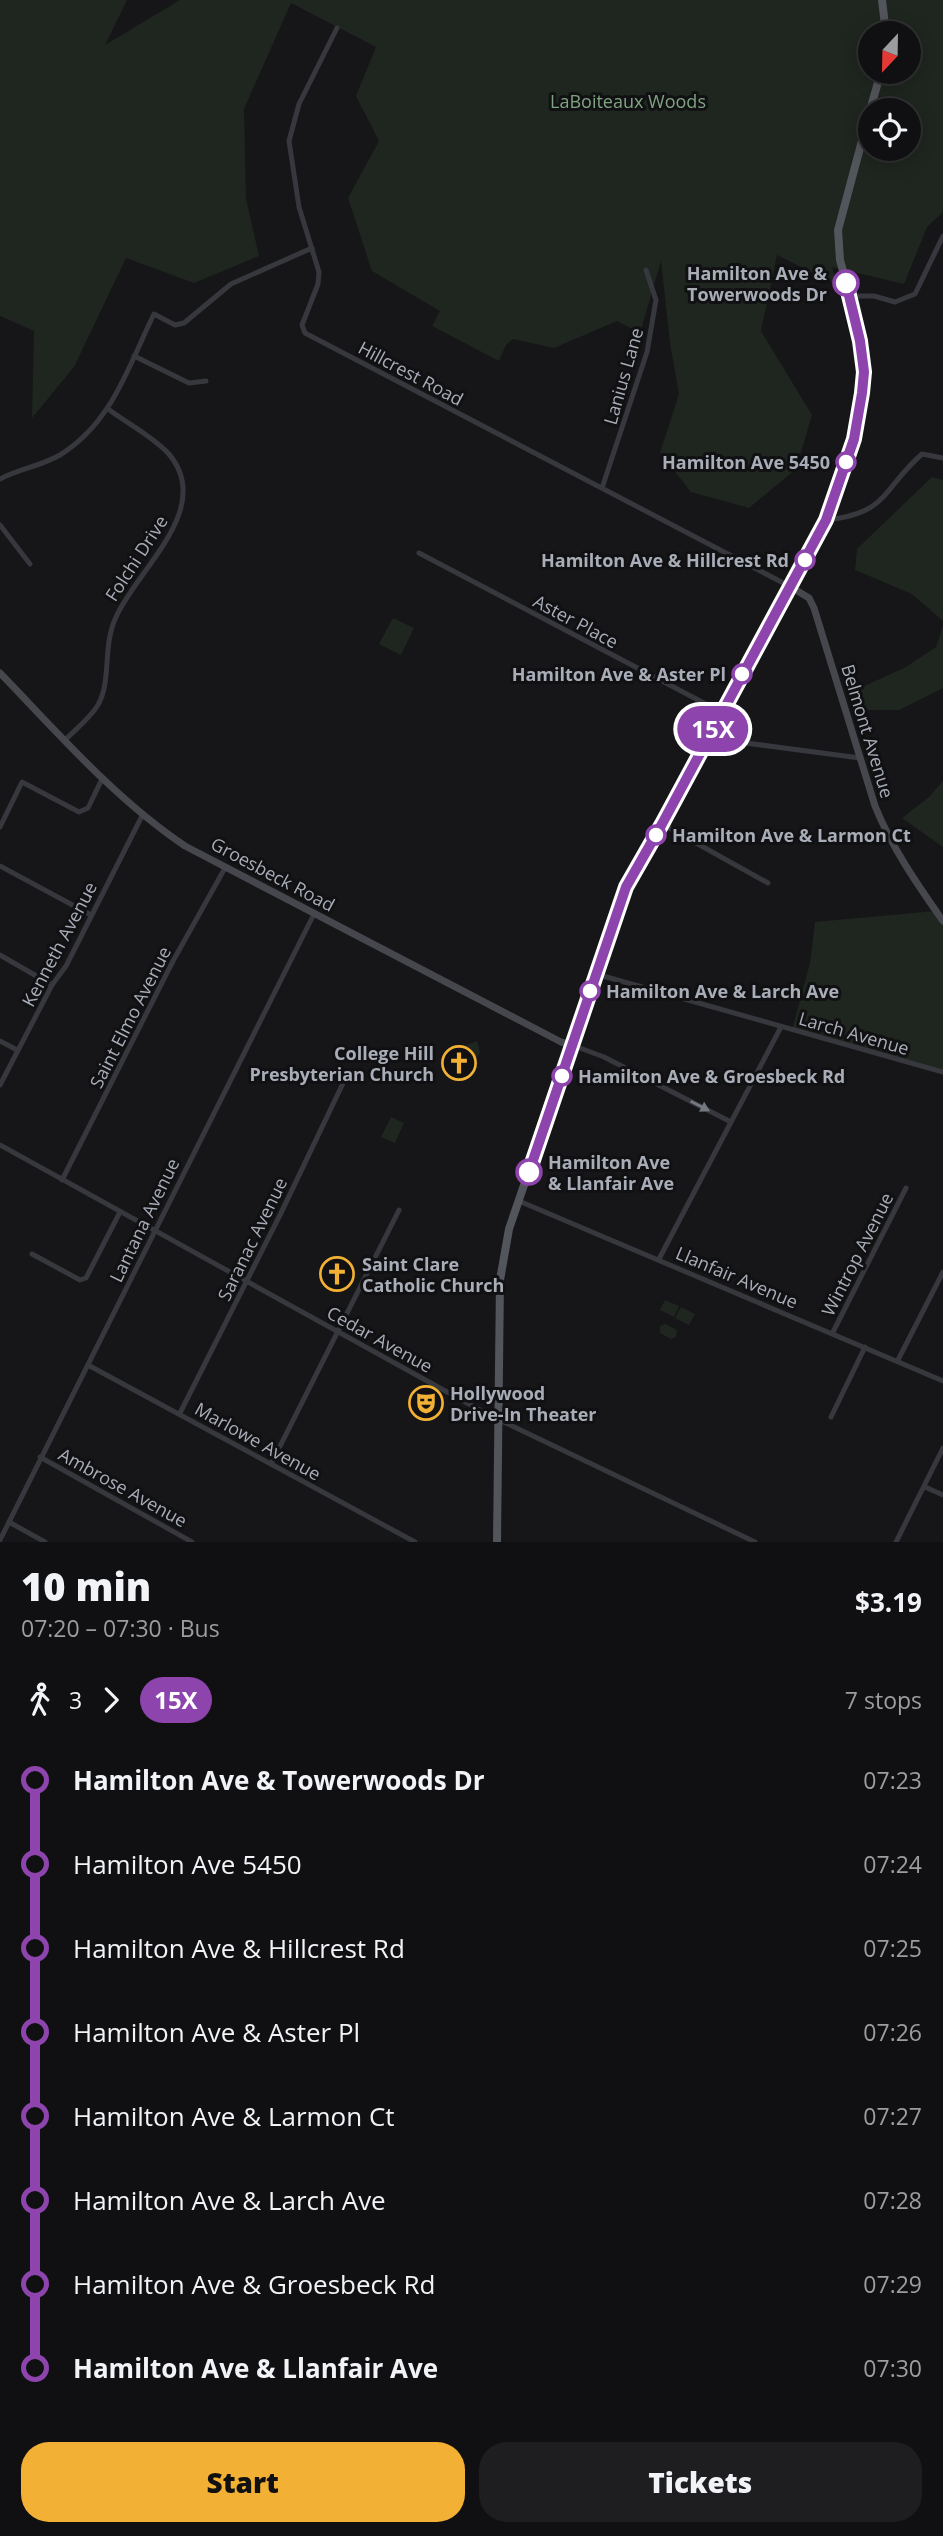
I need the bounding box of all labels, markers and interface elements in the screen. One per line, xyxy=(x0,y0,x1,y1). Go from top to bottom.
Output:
north arrow xyxy=(858,21,920,84)
map controls xyxy=(858,21,921,161)
park label: LaBoiteaux Woods xyxy=(550,89,706,113)
button: locate xyxy=(858,98,921,161)
place label: Hamilton Ave & Towerwoods Dr xyxy=(687,261,827,306)
marker: Hamilton Ave & Towerwoods Dr xyxy=(833,270,859,296)
street label: Lanius Lane xyxy=(598,325,648,427)
street label: Hillcrest Road xyxy=(354,335,468,411)
place label: Hamilton Ave 5450 xyxy=(662,450,830,474)
marker: Hamilton Ave 5450 xyxy=(836,452,856,472)
street label: Folchi Drive xyxy=(99,511,173,605)
place label: Hamilton Ave & Hillcrest Rd xyxy=(541,548,789,572)
marker: Hamilton Ave & Hillcrest Rd xyxy=(795,550,815,570)
street label: Aster Place xyxy=(529,589,623,653)
street label: Belmont Avenue xyxy=(836,661,900,801)
place label: Hamilton Ave & Aster Pl xyxy=(512,662,726,686)
marker: Hamilton Ave & Aster Pl xyxy=(732,664,752,684)
line badge: 15X xyxy=(673,706,753,752)
text: 15X xyxy=(691,712,735,745)
place label: Hamilton Ave & Larmon Ct xyxy=(672,823,911,847)
marker: Hamilton Ave & Larmon Ct xyxy=(646,825,666,845)
street label: Groesbeck Road xyxy=(207,831,339,917)
street label: Kenneth Avenue xyxy=(16,877,102,1011)
street label: Saint Elmo Avenue xyxy=(84,942,176,1092)
place label: Hamilton Ave & Larch Ave xyxy=(606,979,839,1003)
marker: Hamilton Ave & Larch Ave xyxy=(580,981,600,1001)
street label: Larch Avenue xyxy=(796,1006,912,1060)
place label: College Hill Presbyterian Church xyxy=(249,1041,434,1086)
church icon: College Hill Presbyterian Church xyxy=(440,1044,478,1082)
place label: Hamilton Ave & Groesbeck Rd xyxy=(578,1064,845,1088)
marker: Hamilton Ave & Groesbeck Rd xyxy=(552,1066,572,1086)
one-way arrow xyxy=(690,1101,710,1112)
place label: Hamilton Ave & Llanfair Ave xyxy=(548,1150,674,1195)
street label: Lantana Avenue xyxy=(104,1154,184,1286)
marker: Hamilton Ave & Llanfair Ave xyxy=(516,1159,542,1185)
street label: Saranac Avenue xyxy=(212,1173,292,1305)
street label: Wintrop Avenue xyxy=(816,1188,898,1320)
street label: Llanfair Avenue xyxy=(672,1241,802,1313)
place label: Saint Clare Catholic Church xyxy=(362,1252,504,1297)
church icon: Saint Clare Catholic Church xyxy=(318,1255,356,1293)
street label: Cedar Avenue xyxy=(323,1300,437,1378)
place label: Hollywood Drive-In Theater xyxy=(450,1381,597,1426)
theatre icon: Hollywood Drive-In Theater xyxy=(407,1384,445,1422)
street label: Marlowe Avenue xyxy=(191,1396,325,1486)
street label: Ambrose Avenue xyxy=(55,1442,191,1532)
text: 10 min xyxy=(21,1560,151,1612)
text: $3.19 xyxy=(855,1584,922,1620)
text: 07:20 – 07:30 · Bus xyxy=(21,1612,220,1644)
icon: walk xyxy=(21,1681,59,1719)
icon: forward xyxy=(92,1681,130,1719)
text: 15X xyxy=(154,1683,198,1716)
text: 3 xyxy=(69,1684,82,1716)
text: 7 stops xyxy=(845,1684,922,1716)
text: Hamilton Ave & Towerwoods Dr xyxy=(73,1762,485,1798)
text: 07:23 xyxy=(863,1764,922,1796)
text: Hamilton Ave 5450 xyxy=(73,1846,302,1882)
text: 07:24 xyxy=(863,1848,922,1880)
text: Hamilton Ave & Hillcrest Rd xyxy=(73,1930,405,1966)
text: 07:25 xyxy=(863,1932,922,1964)
text: Hamilton Ave & Aster Pl xyxy=(73,2014,360,2050)
text: 07:26 xyxy=(863,2016,922,2048)
text: Hamilton Ave & Larmon Ct xyxy=(73,2098,395,2134)
text: 07:27 xyxy=(863,2100,922,2132)
text: Hamilton Ave & Larch Ave xyxy=(73,2182,386,2218)
text: 07:28 xyxy=(863,2184,922,2216)
text: Hamilton Ave & Groesbeck Rd xyxy=(73,2266,435,2302)
text: 07:29 xyxy=(863,2268,922,2300)
text: Hamilton Ave & Llanfair Ave xyxy=(73,2350,438,2386)
text: 07:30 xyxy=(863,2352,922,2384)
button: Start xyxy=(21,2442,465,2522)
button: Tickets xyxy=(479,2442,922,2522)

